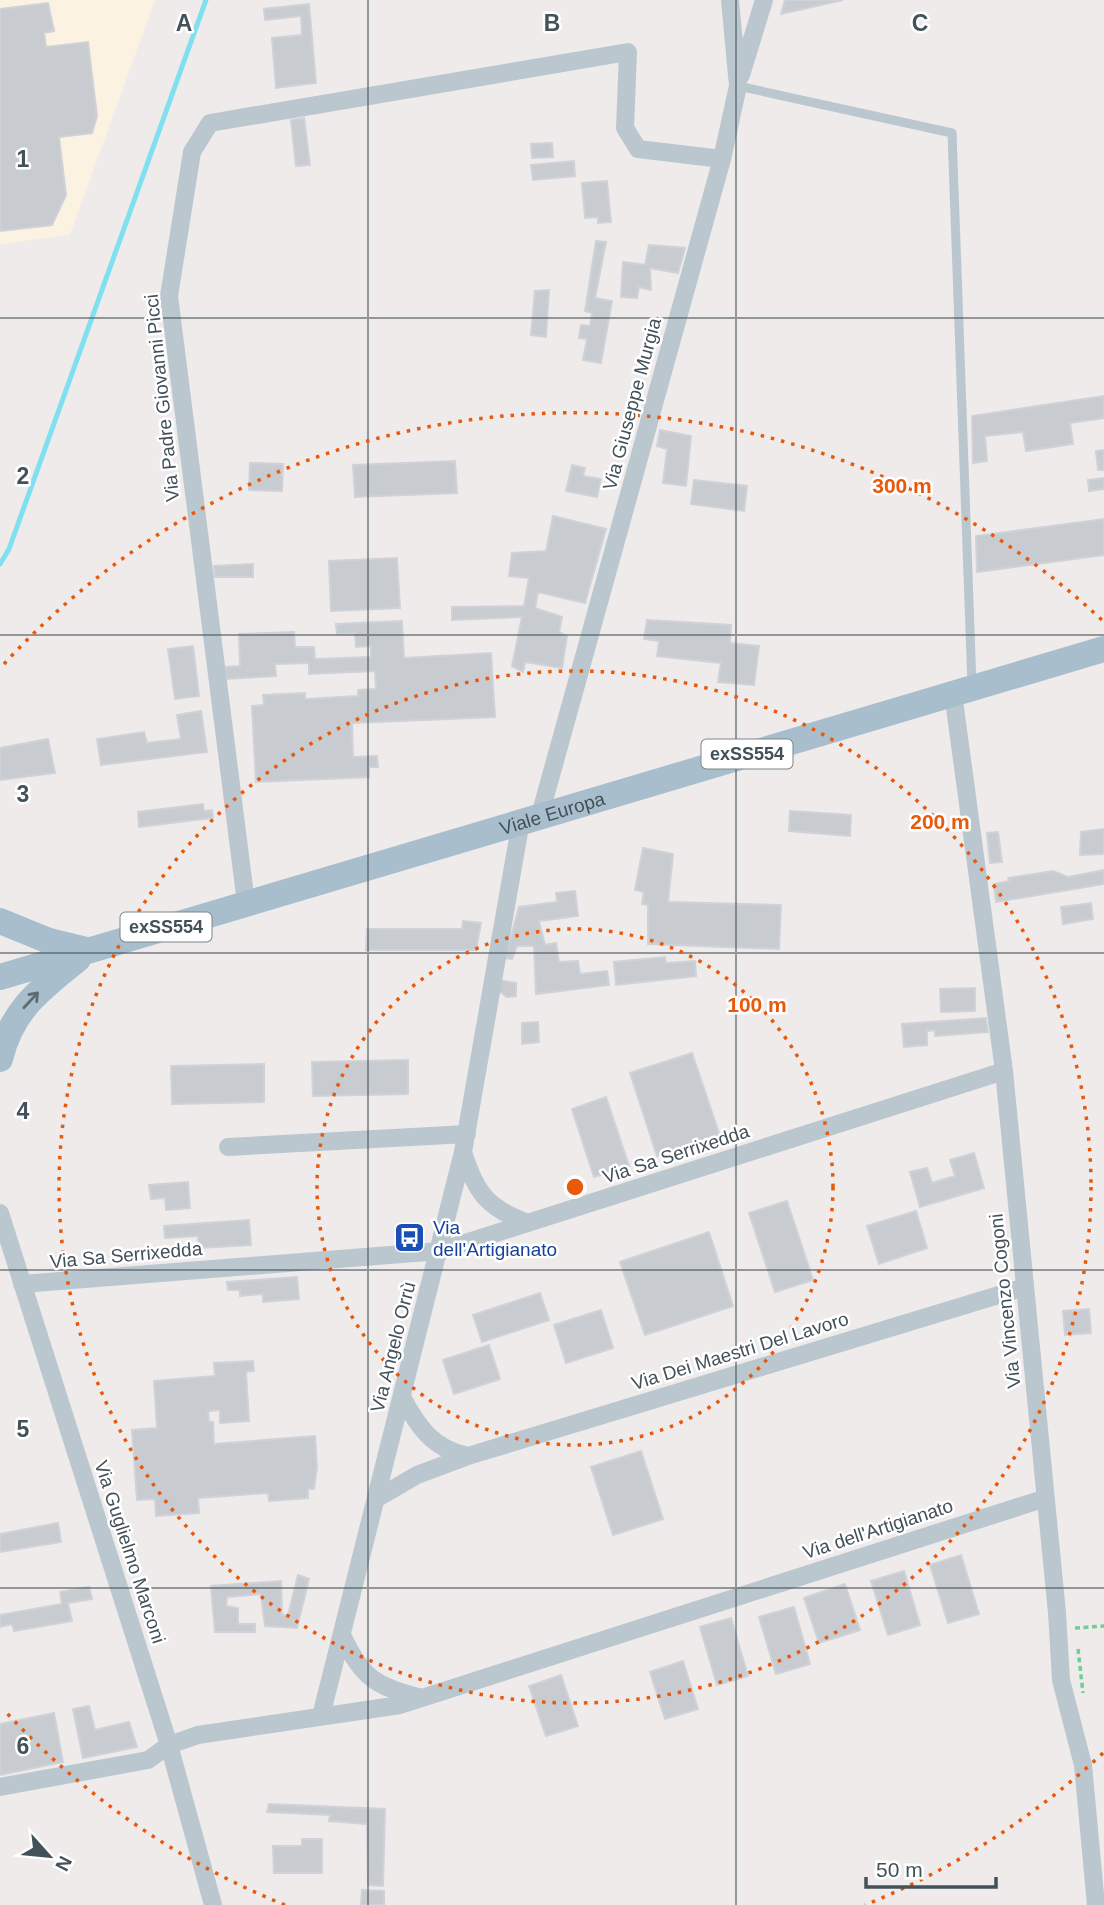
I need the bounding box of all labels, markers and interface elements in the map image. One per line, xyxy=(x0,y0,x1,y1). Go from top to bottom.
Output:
text: A xyxy=(176,10,192,36)
text: B xyxy=(544,10,560,36)
text: C xyxy=(912,10,928,36)
text: 1 xyxy=(17,146,30,172)
street label: Via Padre Giovanni Picci xyxy=(141,293,183,503)
street label: Via Giuseppe Murgia xyxy=(599,315,665,492)
text: 2 xyxy=(17,463,29,489)
text: 300 m xyxy=(872,474,932,497)
road number: exSS554 xyxy=(702,740,792,768)
text: 3 xyxy=(17,781,29,807)
street label: Viale Europa xyxy=(497,787,608,838)
text: 200 m xyxy=(910,810,970,833)
road number: exSS554 xyxy=(120,912,212,942)
one-way arrow xyxy=(22,992,39,1009)
text: 100 m xyxy=(727,993,787,1016)
text: 4 xyxy=(17,1098,30,1124)
street label: Via Sa Serrixedda xyxy=(600,1120,752,1188)
centre of rings xyxy=(563,1175,587,1199)
street label: Via Vincenzo Cogoni xyxy=(985,1213,1025,1389)
place label: Via dell'Artigianato xyxy=(433,1217,557,1260)
bus stop icon: Via dell'Artigianato xyxy=(393,1221,427,1255)
street label: Via Sa Serrixedda xyxy=(49,1238,203,1272)
street label: Via Angelo Orrù xyxy=(367,1280,419,1414)
street label: Via Dei Maestri Del Lavoro xyxy=(629,1308,851,1394)
text: 5 xyxy=(17,1416,30,1442)
street label: Via Guglielmo Marconi xyxy=(91,1458,169,1646)
street label: Via dell'Artigianato xyxy=(800,1495,956,1563)
text: 6 xyxy=(17,1733,29,1759)
north arrow xyxy=(14,1821,84,1891)
scale bar xyxy=(866,1846,996,1890)
text: N xyxy=(51,1853,76,1874)
text: 50 m xyxy=(876,1858,923,1881)

